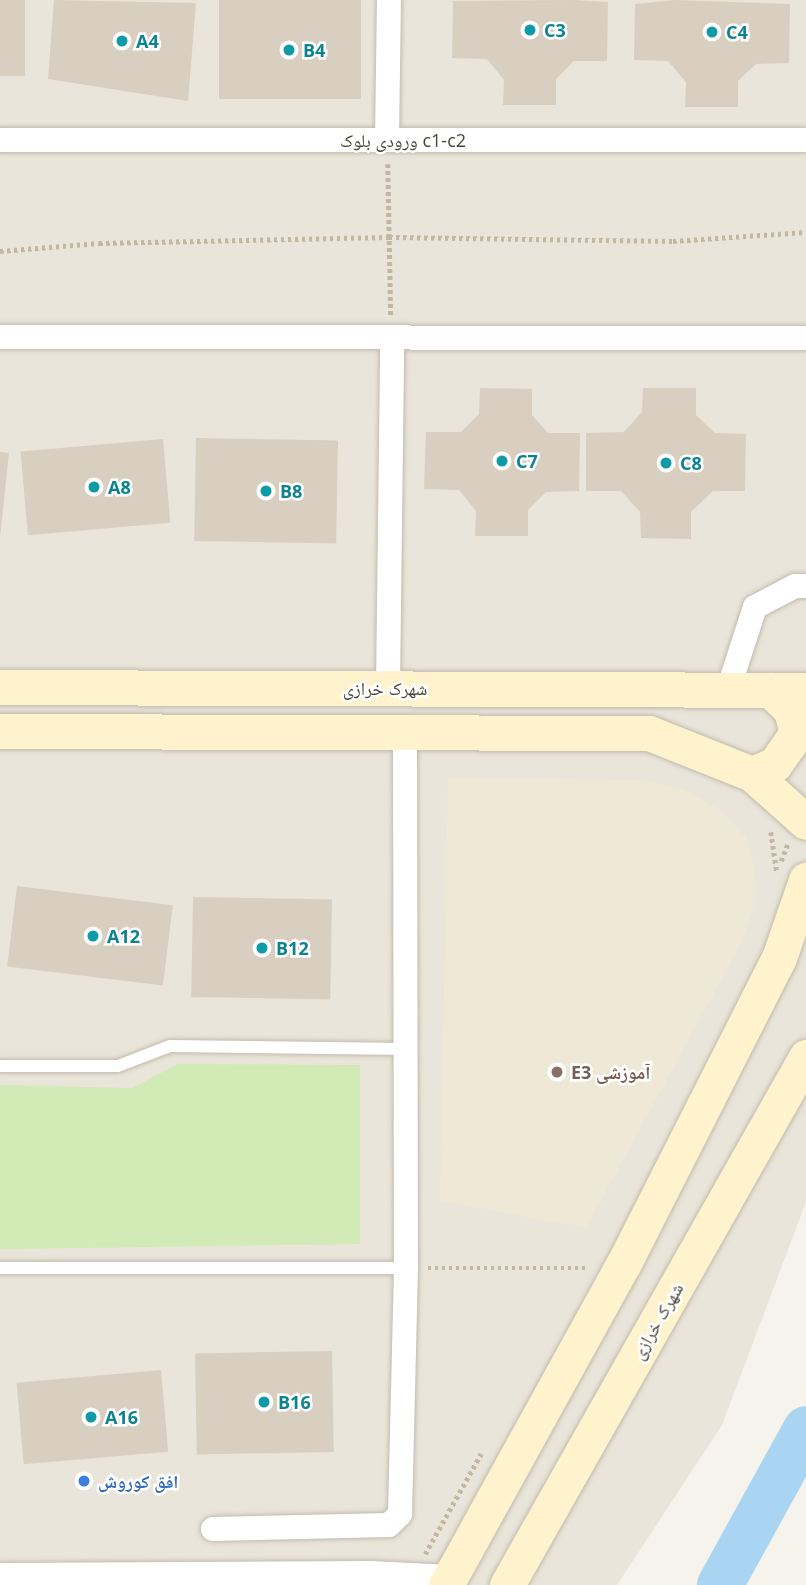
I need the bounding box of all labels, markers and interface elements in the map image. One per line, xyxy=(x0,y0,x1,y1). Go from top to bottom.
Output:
place label: C3 xyxy=(544,19,566,41)
place label: C4 xyxy=(726,21,748,43)
marker: C3 xyxy=(522,22,538,38)
marker: C4 xyxy=(704,24,720,40)
place label: A4 xyxy=(136,30,159,52)
marker: A4 xyxy=(114,33,130,49)
place label: B4 xyxy=(303,39,325,61)
marker: B4 xyxy=(281,42,297,58)
street label: ورودی بلوک c1-c2 xyxy=(340,129,466,151)
place label: C7 xyxy=(516,450,538,472)
place label: C8 xyxy=(680,452,702,474)
marker: C7 xyxy=(494,453,510,469)
marker: C8 xyxy=(658,455,674,471)
place label: A8 xyxy=(108,476,131,498)
marker: A8 xyxy=(86,479,102,495)
place label: B8 xyxy=(280,480,302,502)
marker: B8 xyxy=(258,483,274,499)
street label: شهرک خرازی xyxy=(343,677,427,699)
place label: A12 xyxy=(107,925,140,947)
marker: A12 xyxy=(85,928,101,944)
place label: B12 xyxy=(276,937,309,959)
marker: B12 xyxy=(254,940,270,956)
place label: E3 آموزشی xyxy=(571,1061,650,1083)
marker: E3 آموزشی xyxy=(549,1064,565,1080)
street label: شهرک خرازی xyxy=(626,1279,688,1363)
place label: B16 xyxy=(278,1391,311,1413)
marker: B16 xyxy=(256,1394,272,1410)
place label: A16 xyxy=(105,1406,138,1428)
marker: A16 xyxy=(83,1409,99,1425)
place label: افق کوروش xyxy=(98,1470,178,1492)
marker: افق کوروش xyxy=(76,1473,92,1489)

